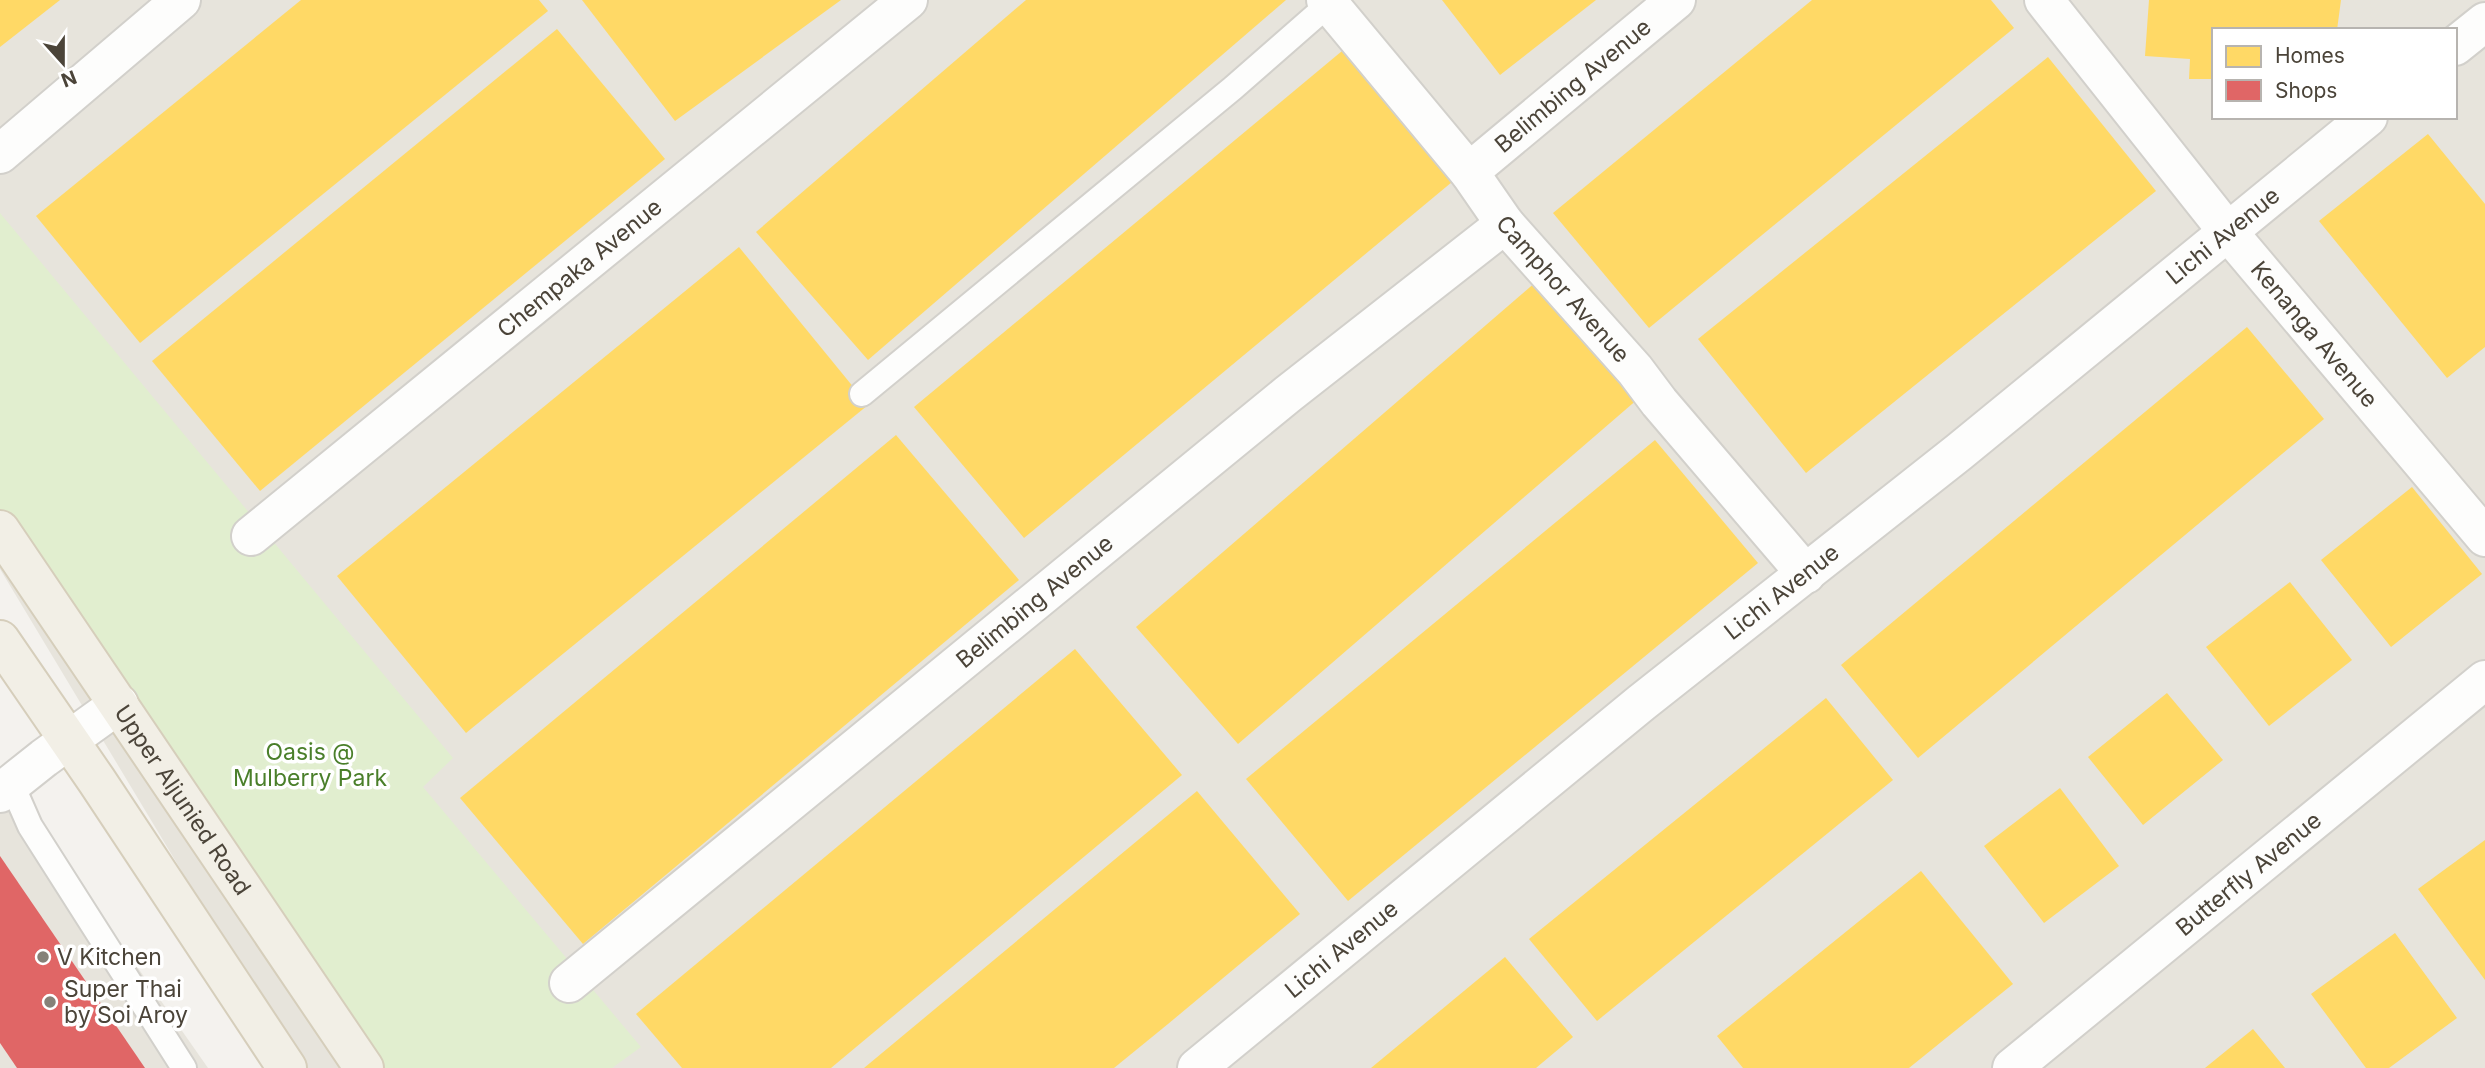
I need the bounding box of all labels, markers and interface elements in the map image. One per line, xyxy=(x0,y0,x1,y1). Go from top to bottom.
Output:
street label: Belimbing Avenue xyxy=(1489,13,1657,159)
north arrow xyxy=(28,28,98,98)
legend xyxy=(2212,28,2457,119)
text: Homes xyxy=(2275,43,2345,68)
text: N xyxy=(58,65,80,92)
text: Shops xyxy=(2275,78,2337,103)
street label: Lichi Avenue xyxy=(2161,181,2285,290)
street label: Chempaka Avenue xyxy=(492,193,667,343)
street label: Camphor Avenue xyxy=(1490,210,1636,368)
street label: Kenanga Avenue xyxy=(2245,256,2384,413)
street label: Belimbing Avenue xyxy=(951,529,1119,674)
street label: Lichi Avenue xyxy=(1719,538,1845,646)
street label: Upper Aljunied Road xyxy=(109,700,257,900)
park label: Oasis @ Mulberry Park xyxy=(233,738,387,792)
street label: Butterfly Avenue xyxy=(2170,806,2327,942)
street label: Lichi Avenue xyxy=(1279,895,1404,1004)
place label: V Kitchen xyxy=(57,943,162,971)
marker: V Kitchen xyxy=(35,949,51,965)
place label: Super Thai by Soi Aroy xyxy=(64,975,188,1029)
marker: Super Thai by Soi Aroy xyxy=(42,994,58,1010)

